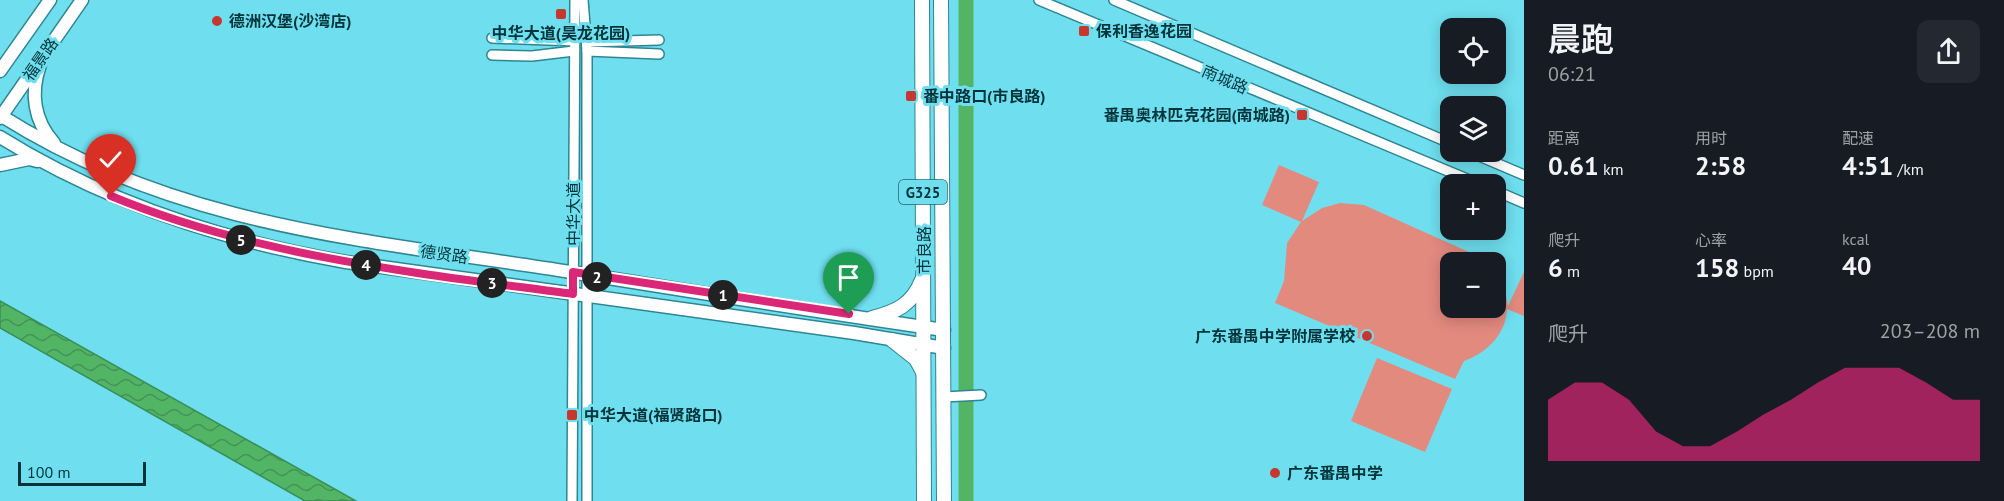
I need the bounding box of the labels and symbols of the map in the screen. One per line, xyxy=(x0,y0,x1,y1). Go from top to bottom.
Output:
marker: 中华大道(昊龙花园) xyxy=(554,7,568,21)
place label: 德洲汉堡(沙湾店) xyxy=(229,11,351,31)
marker: 德洲汉堡(沙湾店) xyxy=(210,14,224,28)
place label: 保利香逸花园 xyxy=(1096,21,1192,41)
place label: 中华大道(昊龙花园) xyxy=(492,23,630,43)
marker: 保利香逸花园 xyxy=(1077,24,1091,38)
street label: 福景路 xyxy=(18,34,62,84)
street label: 南城路 xyxy=(1199,60,1251,98)
place label: 番中路口(市良路) xyxy=(923,86,1045,106)
marker: 番中路口(市良路) xyxy=(904,89,918,103)
place label: 番禺奥林匹克花园(南城路) xyxy=(1104,105,1290,125)
marker: 番禺奥林匹克花园(南城路) xyxy=(1295,108,1309,122)
pin xyxy=(85,134,136,196)
road number: G325 xyxy=(899,180,947,204)
street label: 中华大道 xyxy=(563,182,583,246)
pin: 5 xyxy=(226,225,256,255)
street label: 市良路 xyxy=(914,226,934,274)
street label: 德贤路 xyxy=(419,241,469,267)
pin: 4 xyxy=(351,250,381,280)
pin xyxy=(823,252,874,314)
pin: 2 xyxy=(582,262,612,292)
pin: 3 xyxy=(477,268,507,298)
pin: 1 xyxy=(708,280,738,310)
place label: 广东番禺中学附属学校 xyxy=(1195,326,1356,346)
marker: 广东番禺中学附属学校 xyxy=(1360,329,1374,343)
place label: 中华大道(福贤路口) xyxy=(584,405,722,425)
marker: 中华大道(福贤路口) xyxy=(565,408,579,422)
scale bar xyxy=(18,459,146,486)
place label: 广东番禺中学 xyxy=(1287,463,1383,483)
marker: 广东番禺中学 xyxy=(1268,466,1282,480)

